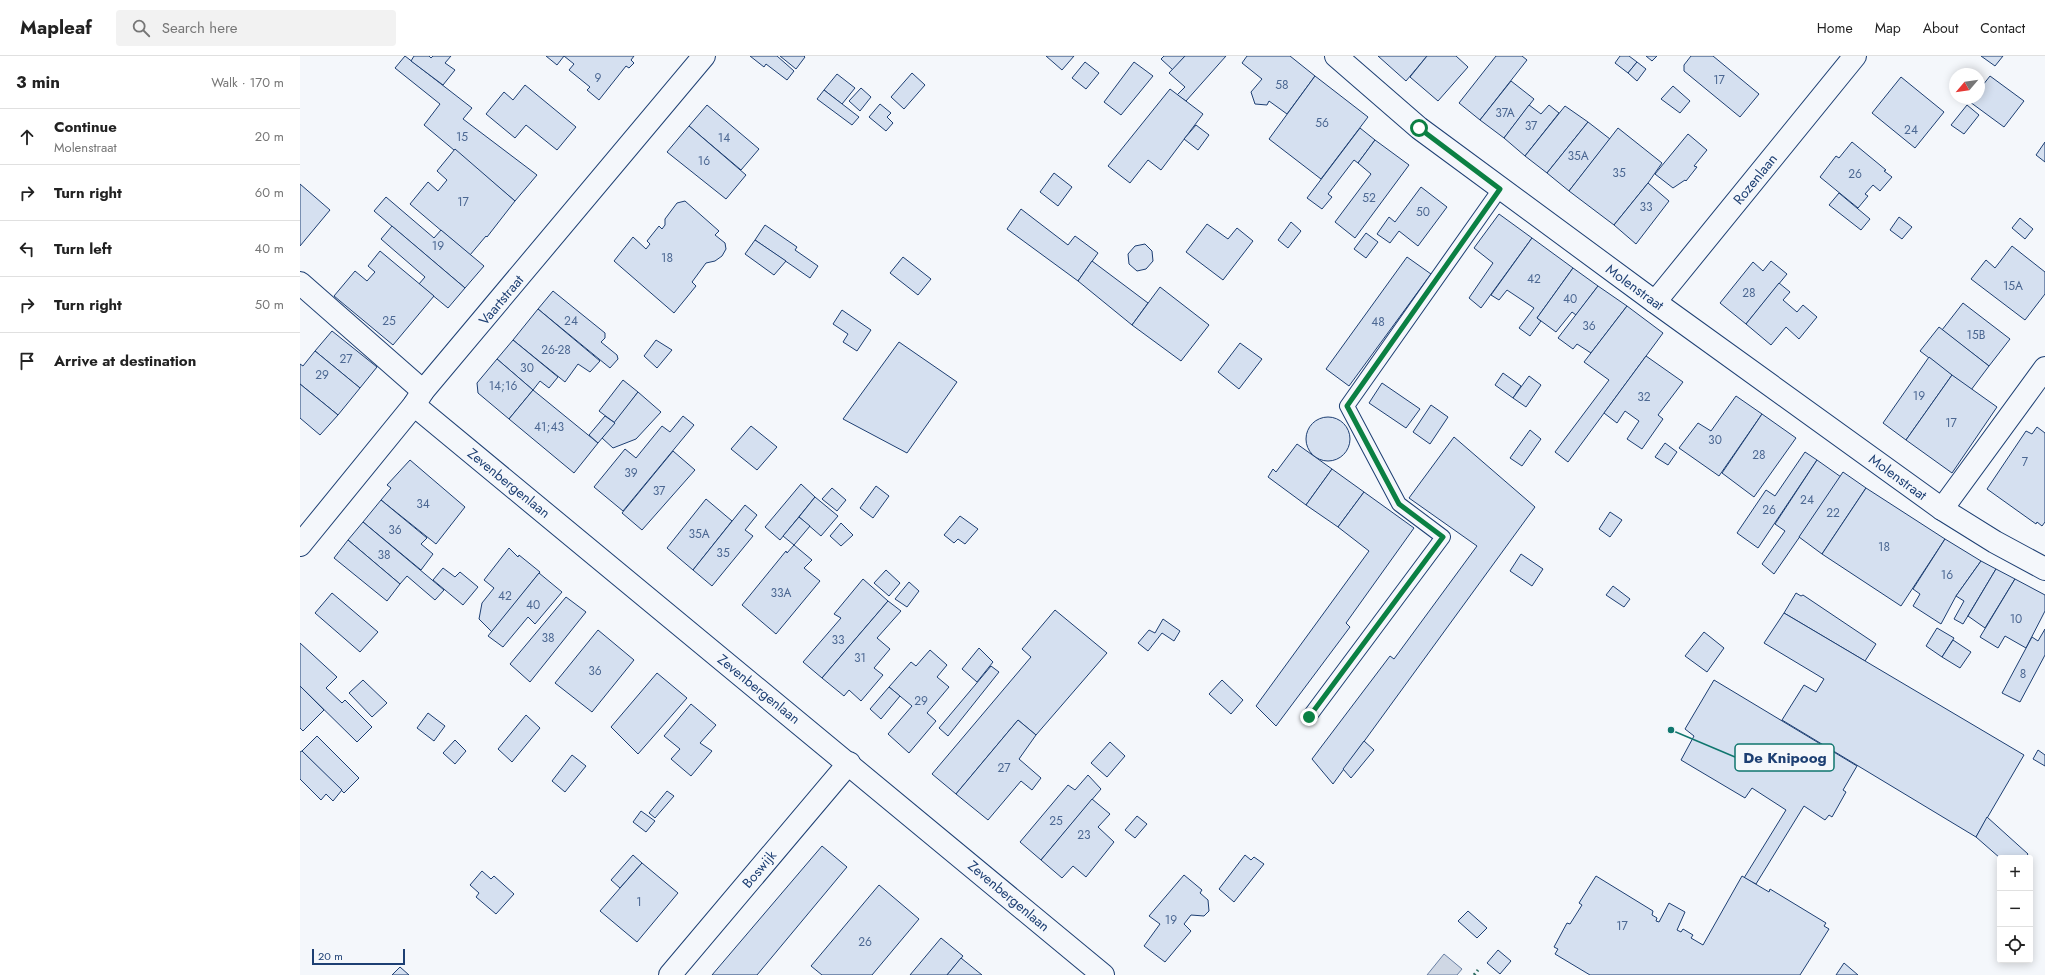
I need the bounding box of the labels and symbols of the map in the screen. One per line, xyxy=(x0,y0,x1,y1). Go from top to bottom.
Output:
north arrow xyxy=(1949,68,1985,104)
house number: 9 xyxy=(595,69,602,87)
house number: 17 xyxy=(1713,71,1726,89)
house number: 58 xyxy=(1275,76,1289,94)
house number: 37A xyxy=(1495,104,1515,122)
house number: 56 xyxy=(1315,114,1329,132)
house number: 37 xyxy=(1525,117,1538,135)
route start xyxy=(1410,119,1428,137)
house number: 24 xyxy=(1904,121,1918,139)
house number: 15 xyxy=(456,128,468,146)
house number: 14 xyxy=(718,129,730,147)
house number: 35A xyxy=(1567,147,1589,165)
street label: Rozenlaan xyxy=(1728,149,1782,209)
house number: 16 xyxy=(698,152,710,170)
house number: 35 xyxy=(1612,164,1626,182)
house number: 26 xyxy=(1848,165,1862,183)
house number: 52 xyxy=(1362,189,1376,207)
house number: 17 xyxy=(457,193,470,211)
house number: 33 xyxy=(1639,198,1653,216)
house number: 50 xyxy=(1416,203,1430,221)
house number: 19 xyxy=(432,237,444,255)
house number: 18 xyxy=(661,249,673,267)
street label: Molenstraat xyxy=(1602,259,1669,315)
street label: Vaartstraat xyxy=(474,270,528,329)
house number: 42 xyxy=(1527,270,1541,288)
house number: 15A xyxy=(2003,277,2023,295)
house number: 28 xyxy=(1742,284,1756,302)
house number: 40 xyxy=(1563,290,1577,308)
house number: 25 xyxy=(382,312,396,330)
house number: 24 xyxy=(564,312,578,330)
house number: 48 xyxy=(1371,313,1385,331)
house number: 36 xyxy=(1582,317,1596,335)
house number: 15B xyxy=(1967,326,1986,344)
house number: 26-28 xyxy=(541,341,571,359)
house number: 27 xyxy=(339,350,353,368)
house number: 30 xyxy=(520,359,534,377)
house number: 29 xyxy=(315,366,329,384)
house number: 14;16 xyxy=(489,377,517,395)
house number: 19 xyxy=(1913,387,1925,405)
house number: 32 xyxy=(1637,388,1651,406)
house number: 17 xyxy=(1945,414,1958,432)
house number: 41;43 xyxy=(534,418,564,436)
house number: 30 xyxy=(1708,431,1722,449)
street label: Zevenbergenlaan xyxy=(463,443,555,523)
house number: 28 xyxy=(1752,446,1766,464)
street label: Molenstraat xyxy=(1865,449,1932,505)
house number: 7 xyxy=(2022,453,2029,471)
house number: 39 xyxy=(624,464,638,482)
house number: 37 xyxy=(653,482,666,500)
house number: 24 xyxy=(1800,491,1814,509)
house number: 34 xyxy=(416,495,430,513)
house number: 26 xyxy=(1762,501,1776,519)
house number: 22 xyxy=(1826,504,1840,522)
house number: 36 xyxy=(388,521,402,539)
house number: 35A xyxy=(688,525,710,543)
house number: 18 xyxy=(1878,538,1890,556)
house number: 35 xyxy=(716,544,730,562)
house number: 38 xyxy=(377,546,391,564)
house number: 16 xyxy=(1941,566,1953,584)
house number: 33A xyxy=(771,584,791,602)
house number: 42 xyxy=(498,587,512,605)
house number: 40 xyxy=(526,596,540,614)
house number: 10 xyxy=(2010,610,2022,628)
house number: 38 xyxy=(541,629,555,647)
house number: 33 xyxy=(831,631,845,649)
street label: Zevenbergenlaan xyxy=(713,649,805,729)
house number: 31 xyxy=(854,649,866,667)
house number: 36 xyxy=(588,662,602,680)
house number: 8 xyxy=(2020,665,2026,683)
house number: 29 xyxy=(914,692,928,710)
route end xyxy=(1300,708,1318,726)
callout: De Knipoog xyxy=(1735,744,1834,771)
text: De Knipoog xyxy=(1743,747,1827,769)
house number: 27 xyxy=(997,759,1011,777)
house number: 25 xyxy=(1049,812,1063,830)
house number: 23 xyxy=(1077,826,1091,844)
street label: Boswijk xyxy=(737,845,781,892)
street label: Zevenbergenlaan xyxy=(964,856,1054,936)
house number: 1 xyxy=(636,893,642,911)
house number: 19 xyxy=(1165,911,1177,929)
house number: 17 xyxy=(1616,917,1629,935)
house number: 26 xyxy=(858,933,872,951)
scale bar xyxy=(312,947,405,966)

